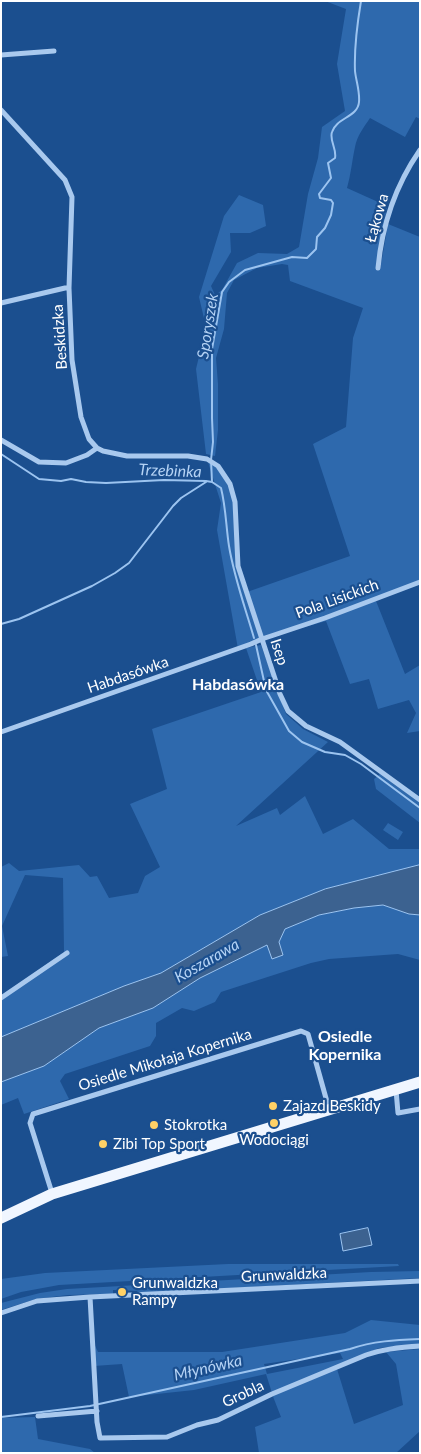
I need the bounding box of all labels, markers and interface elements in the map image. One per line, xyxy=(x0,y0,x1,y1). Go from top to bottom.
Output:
street label: Łąkowa xyxy=(361,191,393,245)
water label: Sporyszek xyxy=(193,292,223,360)
street label: Beskidzka xyxy=(49,304,71,370)
water label: Trzebinka xyxy=(138,460,202,482)
street label: Pola Lisickich xyxy=(293,576,381,622)
street label: Isep xyxy=(266,636,292,668)
street label: Habdasówka xyxy=(85,653,171,697)
district label: Habdasówka xyxy=(192,675,284,695)
water label: Koszarawa xyxy=(171,935,243,987)
street label: Osiedle Mikołaja Kopernika xyxy=(76,1025,254,1095)
district label: Osiedle Kopernika xyxy=(309,1027,381,1065)
place label: Zajazd Beskidy xyxy=(283,1097,381,1115)
marker: Zajazd Beskidy xyxy=(267,1100,279,1112)
place label: Stokrotka xyxy=(164,1116,227,1134)
marker: Wodociągi xyxy=(268,1117,280,1129)
marker: Stokrotka xyxy=(148,1119,160,1131)
place label: Wodociągi xyxy=(239,1131,309,1149)
place label: Zibi Top Sport xyxy=(113,1135,205,1153)
marker: Zibi Top Sport xyxy=(97,1138,109,1150)
street label: Grunwaldzka xyxy=(241,1264,327,1286)
place label: Grunwaldzka Rampy xyxy=(132,1274,218,1309)
marker: Grunwaldzka Rampy xyxy=(116,1286,128,1298)
water label: Młynówka xyxy=(172,1351,244,1385)
street label: Grobla xyxy=(219,1377,267,1411)

